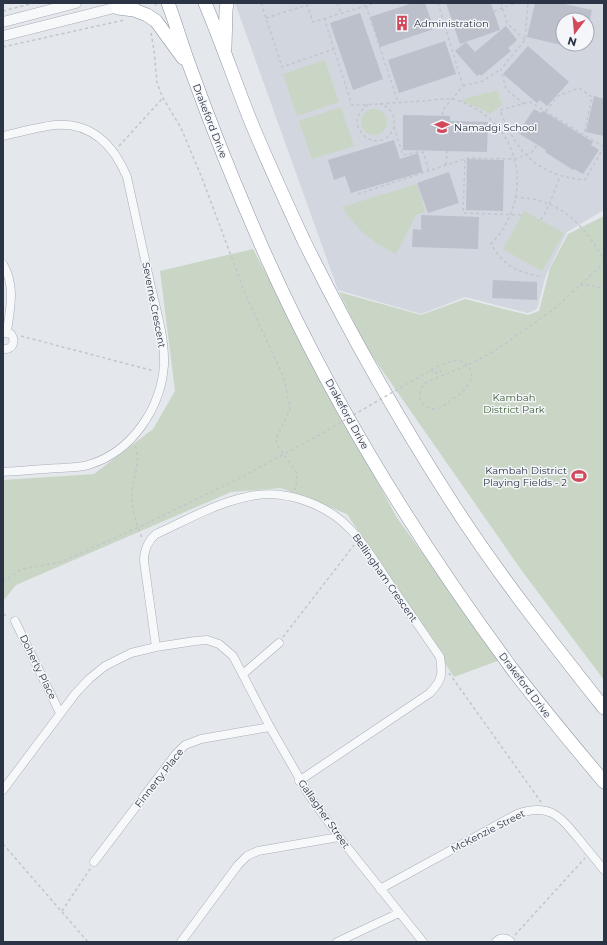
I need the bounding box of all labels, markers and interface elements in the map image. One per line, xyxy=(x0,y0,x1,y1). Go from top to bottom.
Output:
north arrow xyxy=(555,12,595,52)
building icon: Administration xyxy=(393,14,411,32)
place label: Administration xyxy=(414,17,489,30)
text: N xyxy=(566,34,578,50)
street label: Drakeford Drive xyxy=(190,82,230,160)
school or university icon: Namadgi School xyxy=(433,118,451,136)
place label: Namadgi School xyxy=(454,121,537,134)
street label: Severne Crescent xyxy=(139,261,169,349)
street label: Drakeford Drive xyxy=(322,376,372,452)
park label: Kambah District Park xyxy=(483,391,545,416)
place label: Kambah District Playing Fields - 2 xyxy=(483,464,567,489)
sports icon: Kambah District Playing Fields - 2 xyxy=(570,467,588,485)
street label: Bellingham Crescent xyxy=(349,531,421,625)
street label: Doherty Place xyxy=(17,632,59,702)
street label: Drakeford Drive xyxy=(496,650,554,720)
street label: Finnerty Place xyxy=(132,746,186,810)
street label: Gallagher Street xyxy=(295,777,353,851)
street label: McKenzie Street xyxy=(449,807,527,855)

